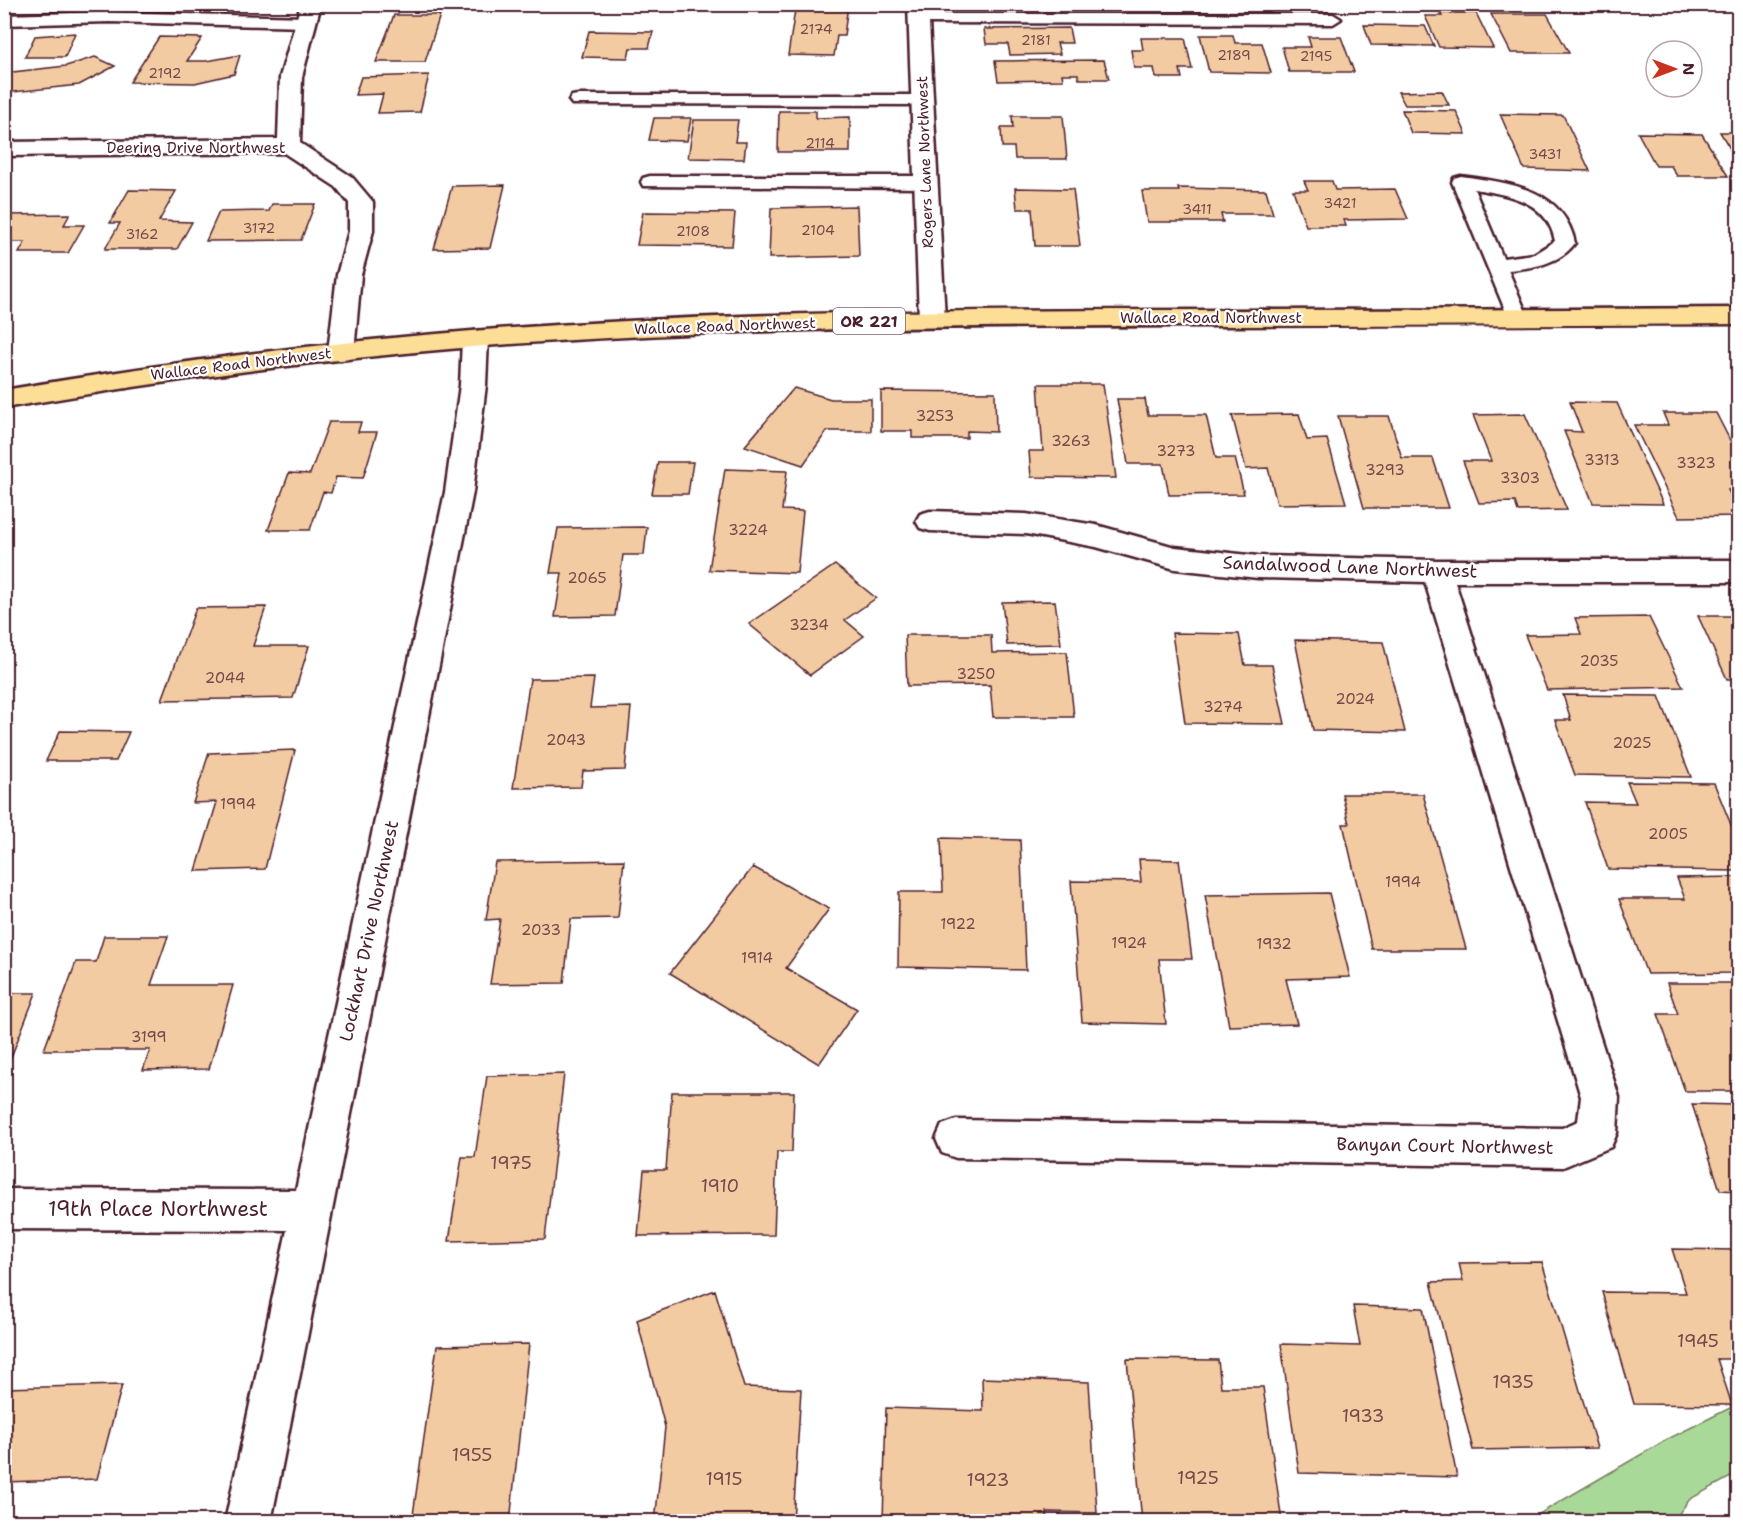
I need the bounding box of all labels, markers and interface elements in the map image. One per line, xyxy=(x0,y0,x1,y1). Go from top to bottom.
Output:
house number: 2174 xyxy=(799,20,833,38)
house number: 2181 xyxy=(1021,31,1051,49)
north arrow xyxy=(1644,39,1704,99)
house number: 2189 xyxy=(1217,46,1251,64)
house number: 2195 xyxy=(1300,47,1332,65)
text: N xyxy=(1678,63,1699,75)
house number: 2192 xyxy=(148,64,182,82)
street label: Rogers Lane Northwest xyxy=(912,75,938,249)
house number: 2114 xyxy=(805,134,835,152)
street label: Deering Drive Northwest xyxy=(106,138,286,158)
house number: 3431 xyxy=(1528,145,1562,163)
house number: 3421 xyxy=(1323,194,1357,212)
house number: 3411 xyxy=(1182,200,1212,218)
house number: 3172 xyxy=(243,219,275,237)
house number: 2104 xyxy=(801,221,835,239)
house number: 2108 xyxy=(676,222,710,240)
house number: 3162 xyxy=(125,225,159,243)
road number: OR 221 xyxy=(833,308,905,334)
street label: Wallace Road Northwest xyxy=(1120,308,1302,328)
street label: Wallace Road Northwest xyxy=(634,313,816,339)
street label: Wallace Road Northwest xyxy=(150,343,332,385)
house number: 3253 xyxy=(916,406,954,426)
house number: 3263 xyxy=(1051,431,1091,451)
house number: 3273 xyxy=(1157,441,1195,461)
house number: 3313 xyxy=(1584,450,1620,470)
house number: 3323 xyxy=(1676,453,1716,473)
house number: 3293 xyxy=(1365,460,1405,480)
house number: 3303 xyxy=(1500,468,1540,488)
house number: 3224 xyxy=(728,520,768,540)
street label: Sandalwood Lane Northwest xyxy=(1222,551,1478,583)
house number: 2065 xyxy=(567,568,607,588)
house number: 3234 xyxy=(789,615,829,635)
house number: 2035 xyxy=(1579,651,1619,671)
house number: 3250 xyxy=(956,664,996,684)
house number: 2044 xyxy=(205,668,245,688)
house number: 2024 xyxy=(1335,689,1375,709)
house number: 3274 xyxy=(1203,697,1243,717)
house number: 2043 xyxy=(546,730,586,750)
house number: 2025 xyxy=(1613,733,1652,753)
house number: 1994 xyxy=(220,794,256,814)
street label: Lockhart Drive Northwest xyxy=(334,818,404,1044)
house number: 2005 xyxy=(1648,824,1688,844)
house number: 1994 xyxy=(1385,872,1421,892)
house number: 1922 xyxy=(940,914,976,934)
house number: 2033 xyxy=(521,920,561,940)
house number: 1924 xyxy=(1111,933,1147,953)
house number: 1932 xyxy=(1256,934,1292,954)
house number: 1914 xyxy=(741,948,773,968)
house number: 3199 xyxy=(131,1027,167,1047)
street label: Banyan Court Northwest xyxy=(1336,1132,1554,1160)
house number: 1975 xyxy=(490,1151,532,1175)
house number: 1910 xyxy=(701,1174,739,1198)
street label: 19th Place Northwest xyxy=(48,1195,268,1223)
house number: 1945 xyxy=(1677,1329,1719,1353)
house number: 1935 xyxy=(1492,1370,1534,1394)
house number: 1933 xyxy=(1342,1404,1384,1428)
house number: 1955 xyxy=(452,1443,492,1467)
house number: 1925 xyxy=(1177,1466,1219,1490)
house number: 1915 xyxy=(705,1467,743,1491)
house number: 1923 xyxy=(967,1468,1009,1492)

